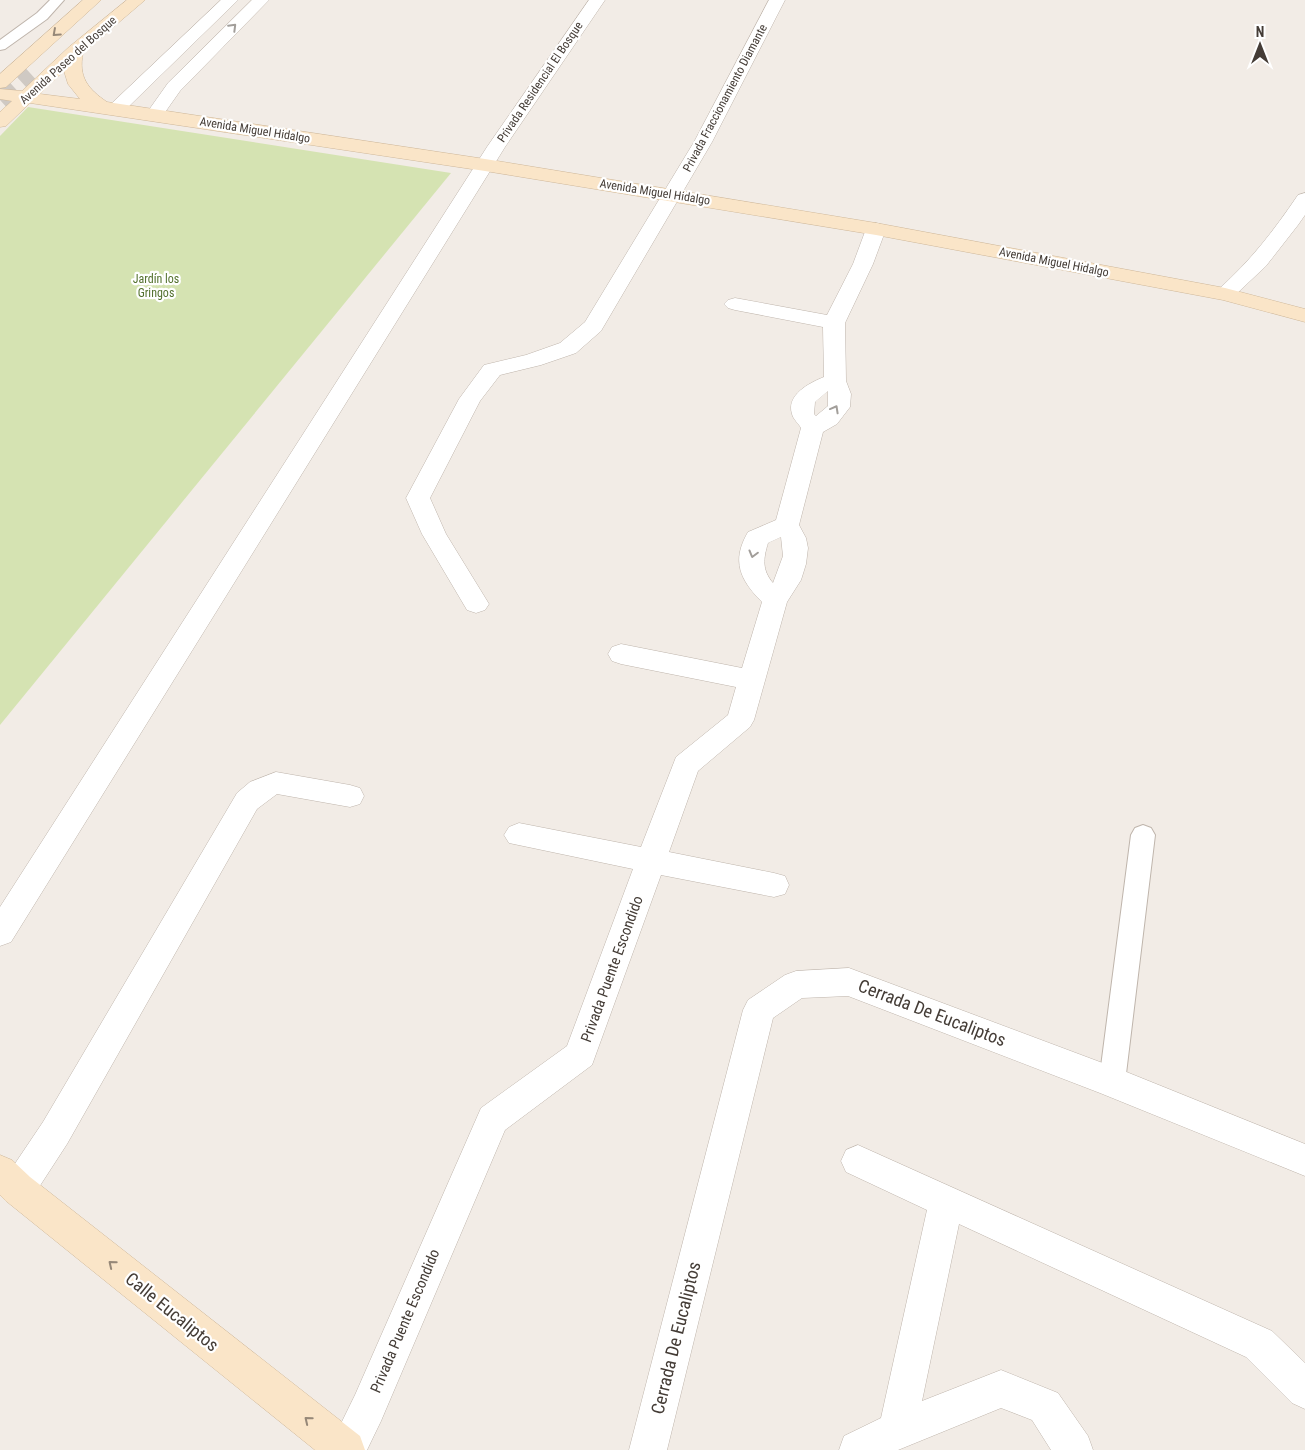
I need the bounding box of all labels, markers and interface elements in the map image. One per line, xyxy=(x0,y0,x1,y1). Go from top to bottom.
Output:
street label: Avenida Paseo del Bosque xyxy=(17,13,119,107)
street label: Privada Residencial El Bosque xyxy=(494,19,586,145)
north arrow xyxy=(1235,20,1285,70)
street label: Privada Fraccionamiento Diamante xyxy=(680,22,770,174)
one-way arrow xyxy=(227,24,236,33)
text: N xyxy=(1256,24,1264,40)
one-way arrow xyxy=(53,27,62,36)
street label: Avenida Miguel Hidalgo xyxy=(199,114,311,146)
street label: Avenida Miguel Hidalgo xyxy=(599,176,711,208)
street label: Avenida Miguel Hidalgo xyxy=(998,244,1110,280)
park label: Jardín los Gringos xyxy=(133,272,179,300)
one-way arrow xyxy=(829,405,839,414)
one-way arrow xyxy=(748,549,758,557)
street label: Privada Puente Escondido xyxy=(577,893,647,1045)
street label: Cerrada De Eucaliptos xyxy=(855,975,1009,1050)
street label: Privada Puente Escondido xyxy=(367,1246,443,1396)
street label: Cerrada De Eucaliptos xyxy=(646,1259,705,1416)
one-way arrow xyxy=(109,1261,118,1269)
street label: Calle Eucaliptos xyxy=(122,1268,223,1356)
one-way arrow xyxy=(305,1417,314,1425)

